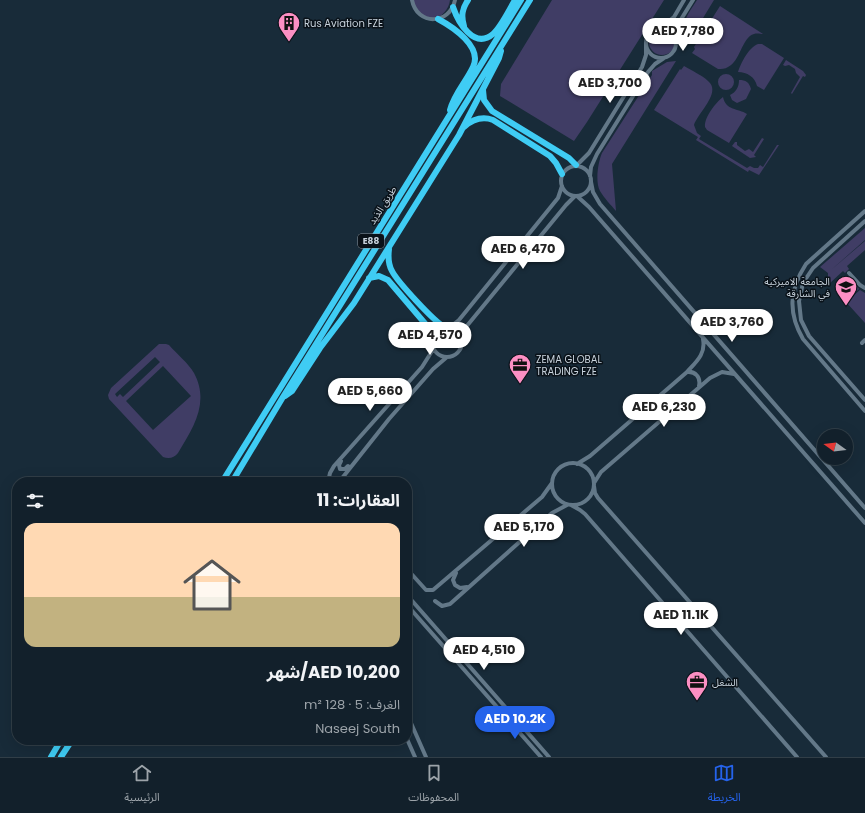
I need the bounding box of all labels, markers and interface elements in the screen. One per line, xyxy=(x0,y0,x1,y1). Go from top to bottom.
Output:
building icon: Rus Aviation FZE xyxy=(276,10,302,43)
place label: Rus Aviation FZE xyxy=(304,16,383,31)
pin: AED 7,780 xyxy=(637,18,729,52)
text: AED 7,780 xyxy=(651,21,715,40)
pin: AED 3,700 xyxy=(564,70,656,104)
text: AED 3,700 xyxy=(578,73,642,92)
street label: طريق الذيد xyxy=(365,183,400,227)
road number: E88 xyxy=(358,234,384,248)
pin: AED 6,470 xyxy=(477,236,569,270)
text: AED 6,470 xyxy=(490,239,556,258)
place label: الجامعة الاميركية في الشارقة xyxy=(764,274,831,301)
school or university icon: الجامعة الاميركية في الشارقة xyxy=(833,274,859,307)
pin: AED 3,760 xyxy=(686,309,778,343)
text: AED 3,760 xyxy=(700,312,764,331)
pin: AED 4,570 xyxy=(384,322,476,356)
text: AED 4,570 xyxy=(397,325,463,344)
office icon: ZEMA GLOBAL TRADING FZE xyxy=(507,352,533,385)
place label: ZEMA GLOBAL TRADING FZE xyxy=(536,352,602,379)
pin: AED 5,660 xyxy=(324,378,416,412)
text: AED 5,660 xyxy=(337,381,403,400)
pin: AED 6,230 xyxy=(618,394,710,428)
text: AED 6,230 xyxy=(632,397,696,416)
north arrow xyxy=(817,429,853,465)
map controls xyxy=(817,429,853,465)
text: العقارات: 11 xyxy=(317,488,400,512)
icon: filters xyxy=(24,490,46,512)
pin: AED 5,170 xyxy=(478,514,570,548)
text: AED 5,170 xyxy=(493,517,555,536)
icon: home xyxy=(176,549,248,621)
pin: AED 11.1K xyxy=(635,602,727,636)
text: AED 11.1K xyxy=(653,605,709,624)
pin: AED 4,510 xyxy=(438,637,530,671)
text: AED 4,510 xyxy=(452,640,516,659)
text: AED 10,200/شهر xyxy=(267,660,400,684)
office icon: الشغل xyxy=(684,669,710,702)
place label: الشغل xyxy=(712,675,738,690)
text: الغرف: 5 · 128 m² xyxy=(304,695,400,714)
pin: AED 10.2K xyxy=(469,706,561,740)
text: AED 10.2K xyxy=(484,709,546,728)
text: Naseej South xyxy=(315,719,400,738)
tab: الرئيسية xyxy=(124,762,160,809)
tab: المحفوظات xyxy=(408,762,459,809)
tab: الخريطة xyxy=(708,762,741,809)

